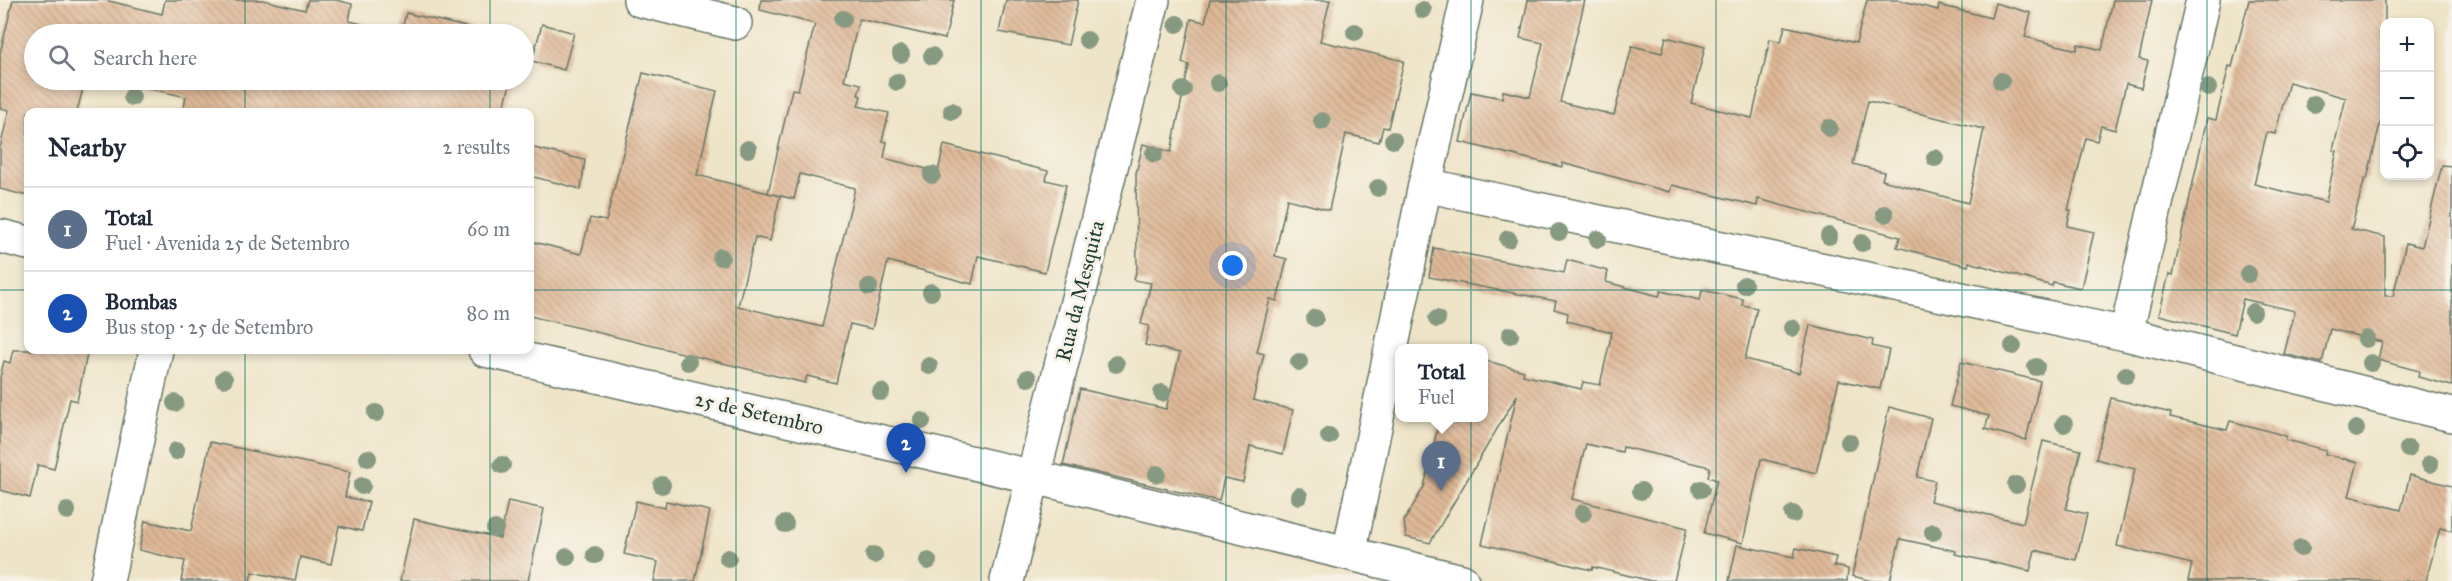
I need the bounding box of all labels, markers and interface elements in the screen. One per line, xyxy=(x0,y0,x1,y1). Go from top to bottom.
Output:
map controls xyxy=(2380,18,2434,180)
button: + xyxy=(2380,18,2434,72)
search box xyxy=(24,24,534,90)
icon: search xyxy=(45,41,78,74)
text: Search here xyxy=(93,44,197,71)
button: − xyxy=(2380,72,2434,126)
button: locate xyxy=(2380,126,2434,180)
text: Nearby xyxy=(48,131,126,163)
text: 2 results xyxy=(442,135,510,159)
text: Total xyxy=(105,204,153,231)
text: 1 xyxy=(64,217,71,241)
text: 60 m xyxy=(467,217,510,241)
street label: Rua da Mesquita xyxy=(1050,218,1110,364)
text: Fuel · Avenida 25 de Setembro xyxy=(105,231,350,255)
your location xyxy=(1218,251,1247,280)
text: Bombas xyxy=(105,288,177,315)
text: 2 xyxy=(63,301,72,325)
text: 80 m xyxy=(467,301,510,325)
text: Bus stop · 25 de Setembro xyxy=(105,315,313,339)
popup xyxy=(1395,344,1488,422)
text: Total xyxy=(1418,358,1465,385)
text: Fuel xyxy=(1418,385,1455,409)
street label: 25 de Setembro xyxy=(692,386,826,441)
pin: 2 xyxy=(886,424,926,473)
pin: 1 xyxy=(1422,442,1460,491)

